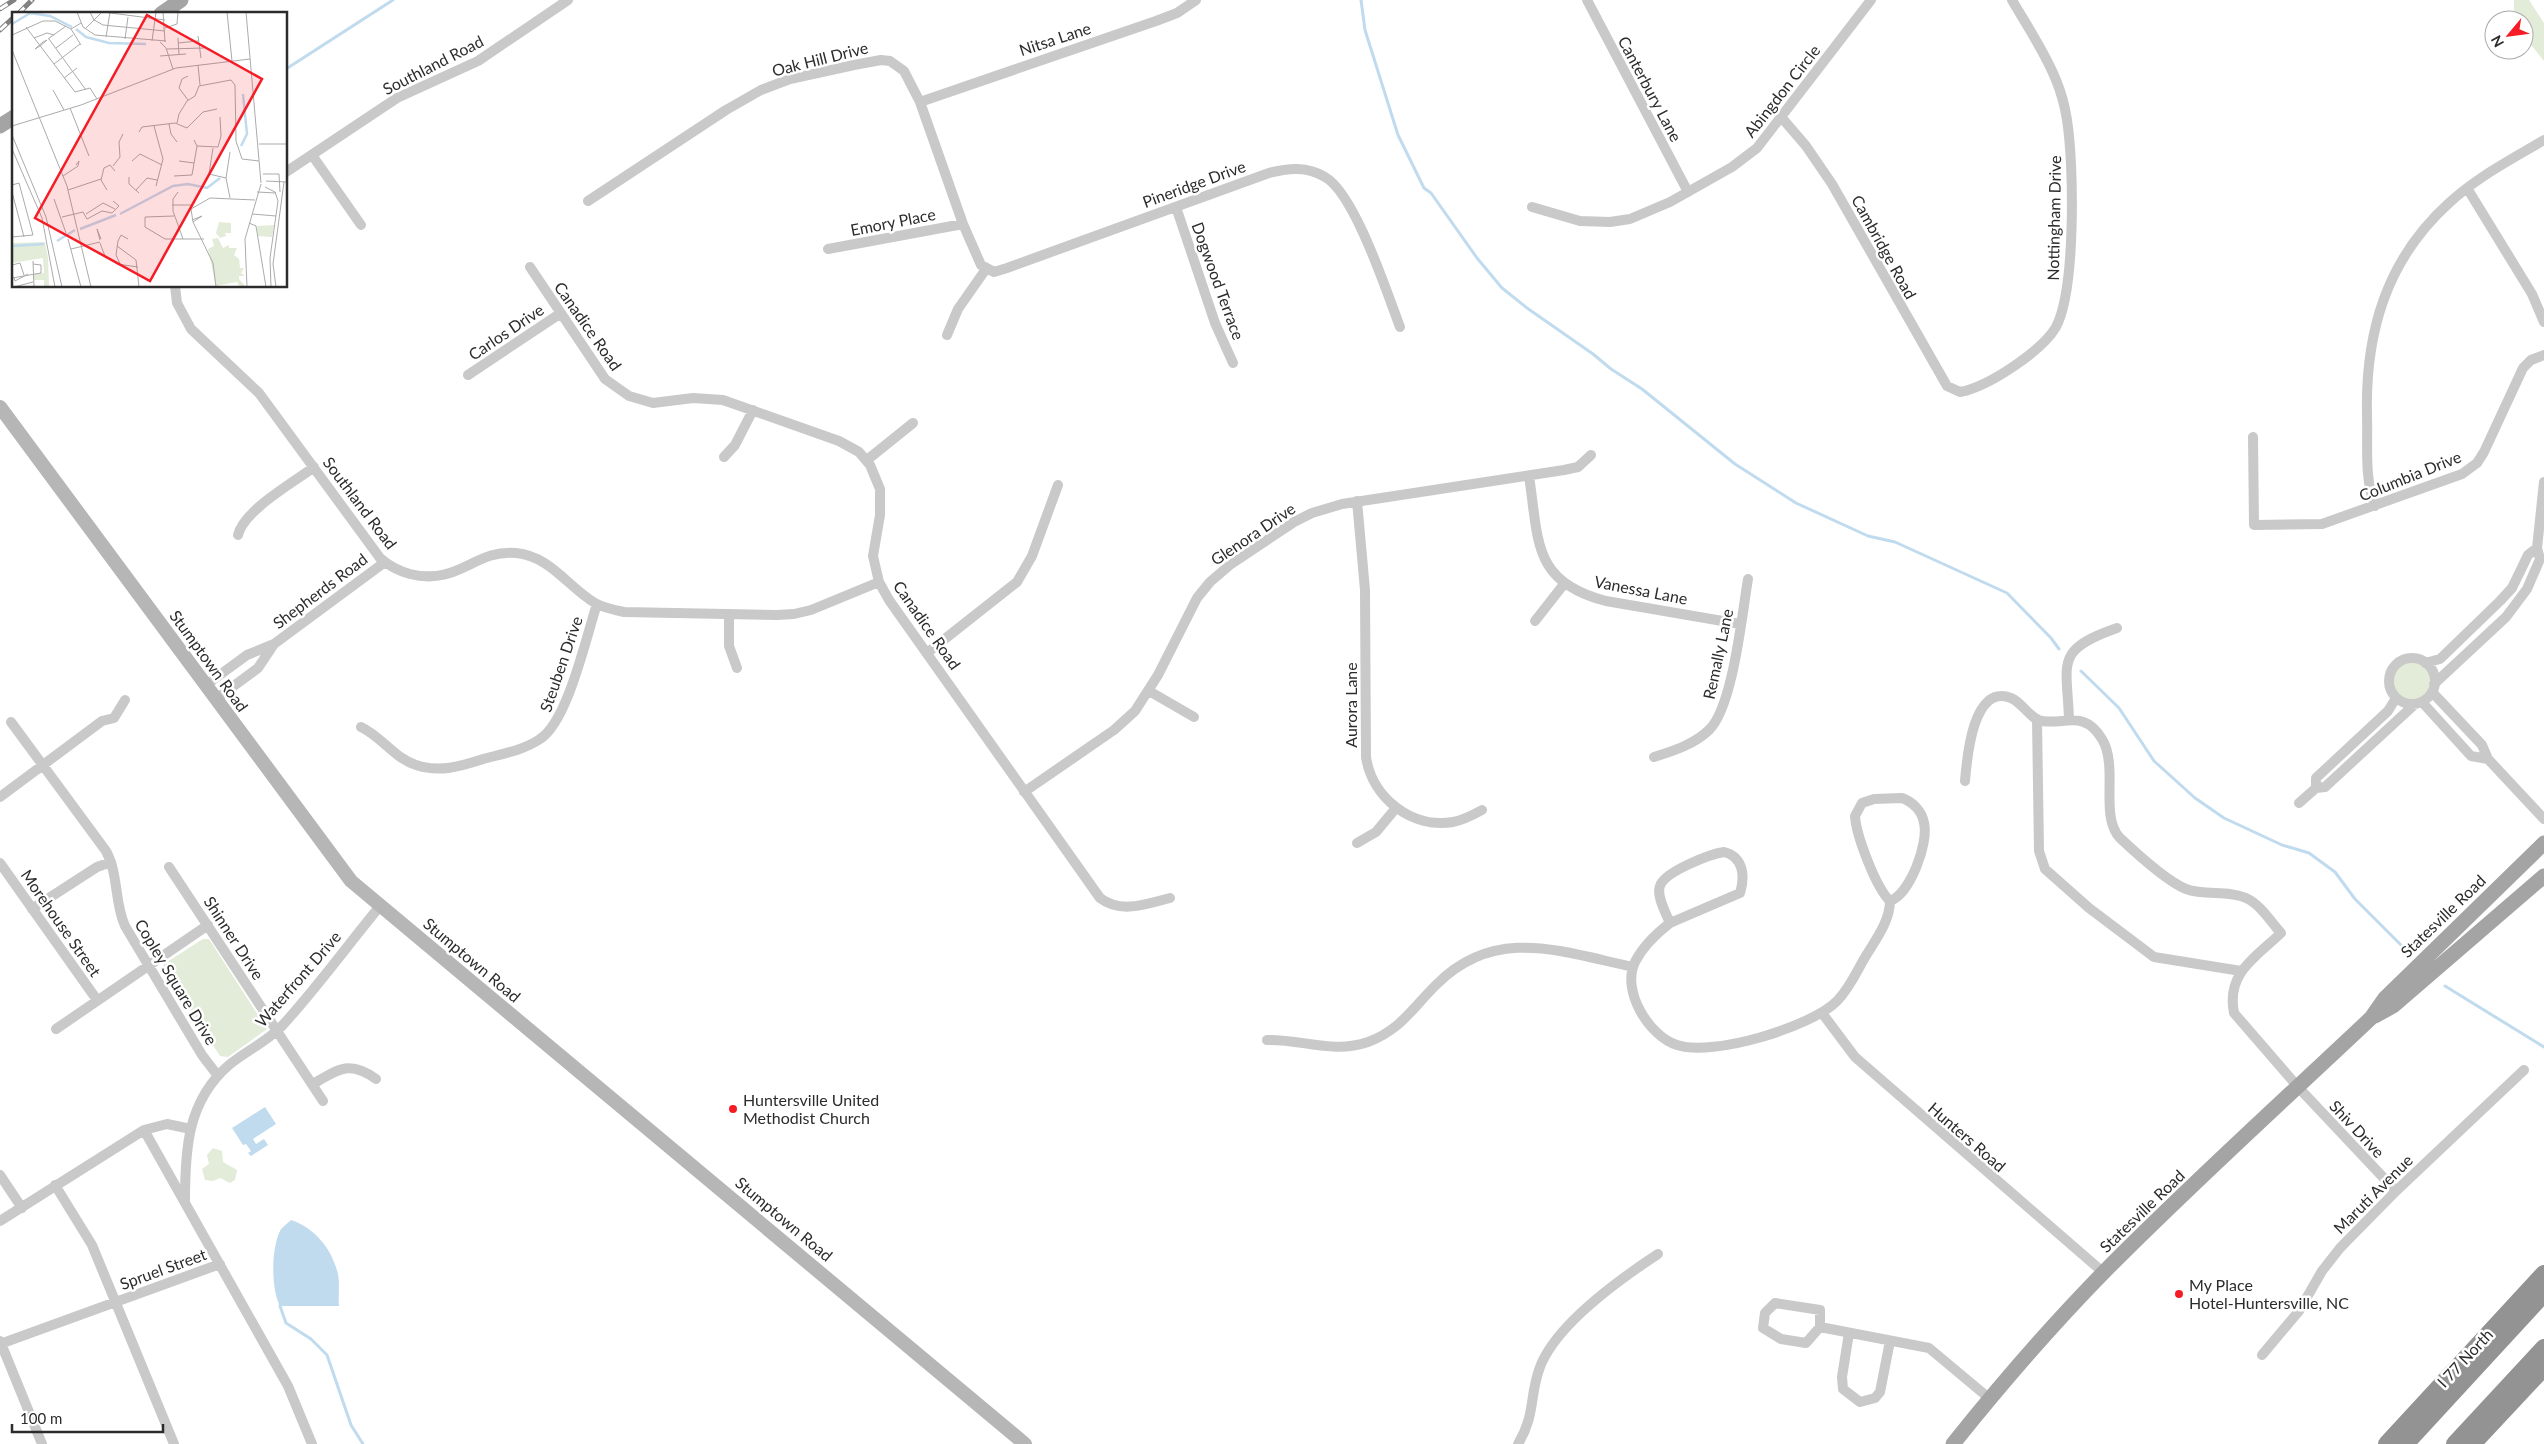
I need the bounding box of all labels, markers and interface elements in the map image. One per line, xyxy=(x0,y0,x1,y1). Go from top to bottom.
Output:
north arrow xyxy=(2484,10,2534,60)
inset map xyxy=(12,12,288,288)
street label: Nitsa Lane xyxy=(1017,18,1093,59)
street label: Southland Road xyxy=(379,31,486,98)
street label: Canterbury Lane xyxy=(1615,33,1686,145)
text: N xyxy=(2487,33,2507,50)
street label: Oak Hill Drive xyxy=(770,37,870,80)
street label: Abingdon Circle xyxy=(1740,41,1823,141)
street label: Nottingham Drive xyxy=(2043,155,2064,281)
street label: Pineridge Drive xyxy=(1140,156,1248,211)
street label: Cambridge Road xyxy=(1848,192,1921,302)
street label: Emory Place xyxy=(849,204,937,239)
street label: Dogwood Terrace xyxy=(1188,219,1249,342)
street label: Canadice Road xyxy=(551,278,626,374)
street label: Carlos Drive xyxy=(465,300,547,364)
street label: Columbia Drive xyxy=(2356,446,2464,505)
street label: Southland Road xyxy=(320,453,401,553)
street label: Glenora Drive xyxy=(1207,498,1299,569)
street label: Shepherds Road xyxy=(269,549,371,632)
street label: Vanessa Lane xyxy=(1593,571,1689,608)
street label: Canadice Road xyxy=(890,577,965,673)
street label: Stumptown Road xyxy=(166,606,253,715)
street label: Remally Lane xyxy=(1699,607,1736,701)
street label: Steuben Drive xyxy=(535,613,586,714)
street label: Aurora Lane xyxy=(1341,662,1360,748)
street label: Morehouse Street xyxy=(17,866,106,980)
street label: Statesville Road xyxy=(2396,870,2489,961)
street label: Shinner Drive xyxy=(200,893,268,983)
street label: Stumptown Road xyxy=(420,914,525,1006)
street label: Copley Square Drive xyxy=(131,915,221,1048)
street label: Waterfront Drive xyxy=(251,927,344,1030)
place label: Huntersville United Methodist Church xyxy=(743,1090,879,1127)
street label: Shiv Drive xyxy=(2326,1096,2389,1161)
street label: Hunters Road xyxy=(1925,1098,2010,1175)
marker: Huntersville United Methodist Church xyxy=(727,1103,739,1115)
street label: Maruti Avenue xyxy=(2329,1150,2416,1237)
street label: Statesville Road xyxy=(2095,1165,2188,1256)
street label: Stumptown Road xyxy=(732,1173,837,1265)
street label: Spruel Street xyxy=(117,1244,209,1293)
place label: My Place Hotel-Huntersville, NC xyxy=(2189,1275,2349,1312)
marker: My Place Hotel-Huntersville, NC xyxy=(2173,1288,2185,1300)
street label: I 77 North xyxy=(2433,1325,2496,1391)
scale bar xyxy=(12,1402,164,1434)
text: 100 m xyxy=(20,1409,62,1427)

